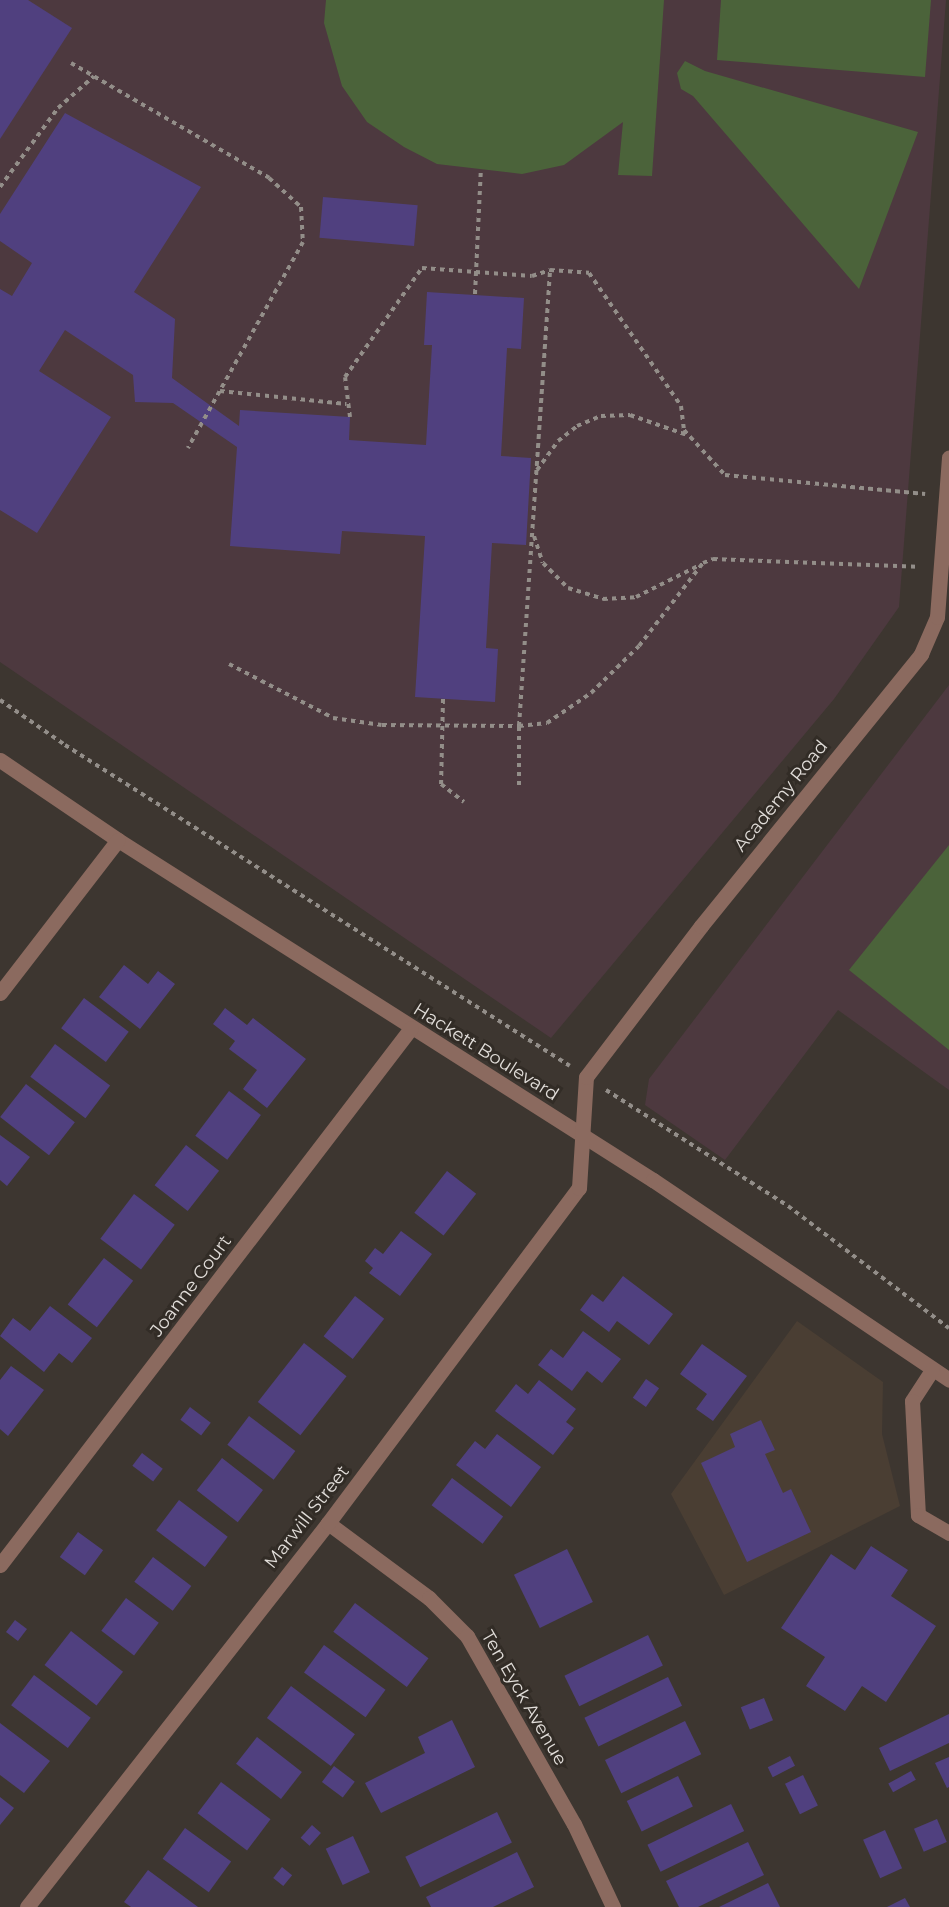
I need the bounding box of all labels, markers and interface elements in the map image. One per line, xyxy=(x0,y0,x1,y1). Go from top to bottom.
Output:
street label: Academy Road xyxy=(730,736,832,856)
street label: Hackett Boulevard xyxy=(409,999,563,1105)
street label: Joanne Court xyxy=(146,1231,236,1341)
street label: Marwill Street xyxy=(260,1461,354,1573)
street label: Ten Eyck Avenue xyxy=(477,1627,571,1769)

